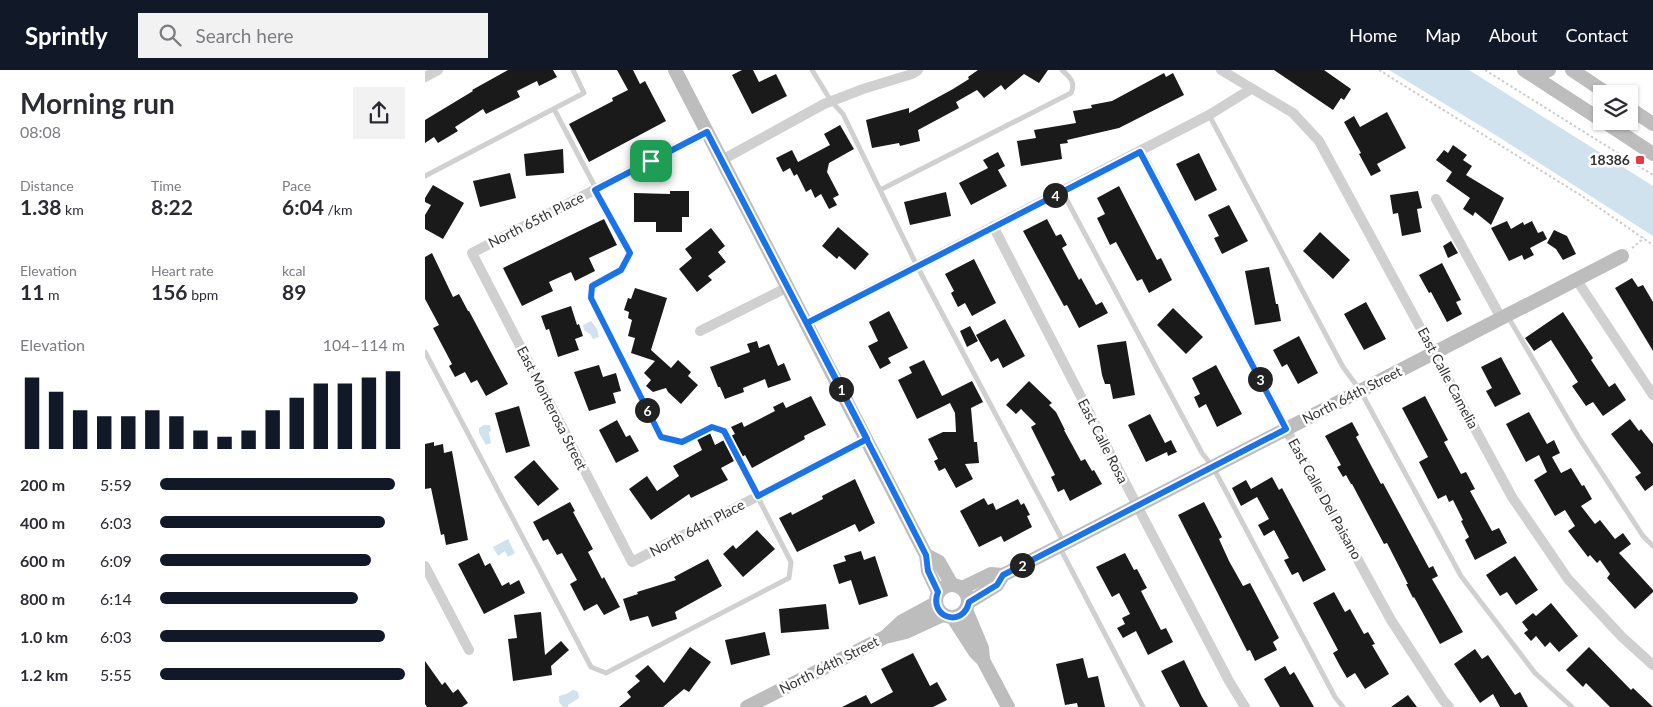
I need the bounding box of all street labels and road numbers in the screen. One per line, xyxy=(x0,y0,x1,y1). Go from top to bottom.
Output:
street label: North 65th Place xyxy=(485,188,586,251)
street label: East Calle Camelia xyxy=(1415,324,1482,431)
street label: East Monterosa Street xyxy=(514,343,591,473)
street label: North 64th Street xyxy=(1299,362,1404,427)
street label: East Calle Rosa xyxy=(1075,396,1132,486)
street label: East Calle Del Paisano xyxy=(1285,435,1366,562)
street label: North 64th Place xyxy=(646,495,747,560)
street label: North 64th Street xyxy=(776,632,881,697)

